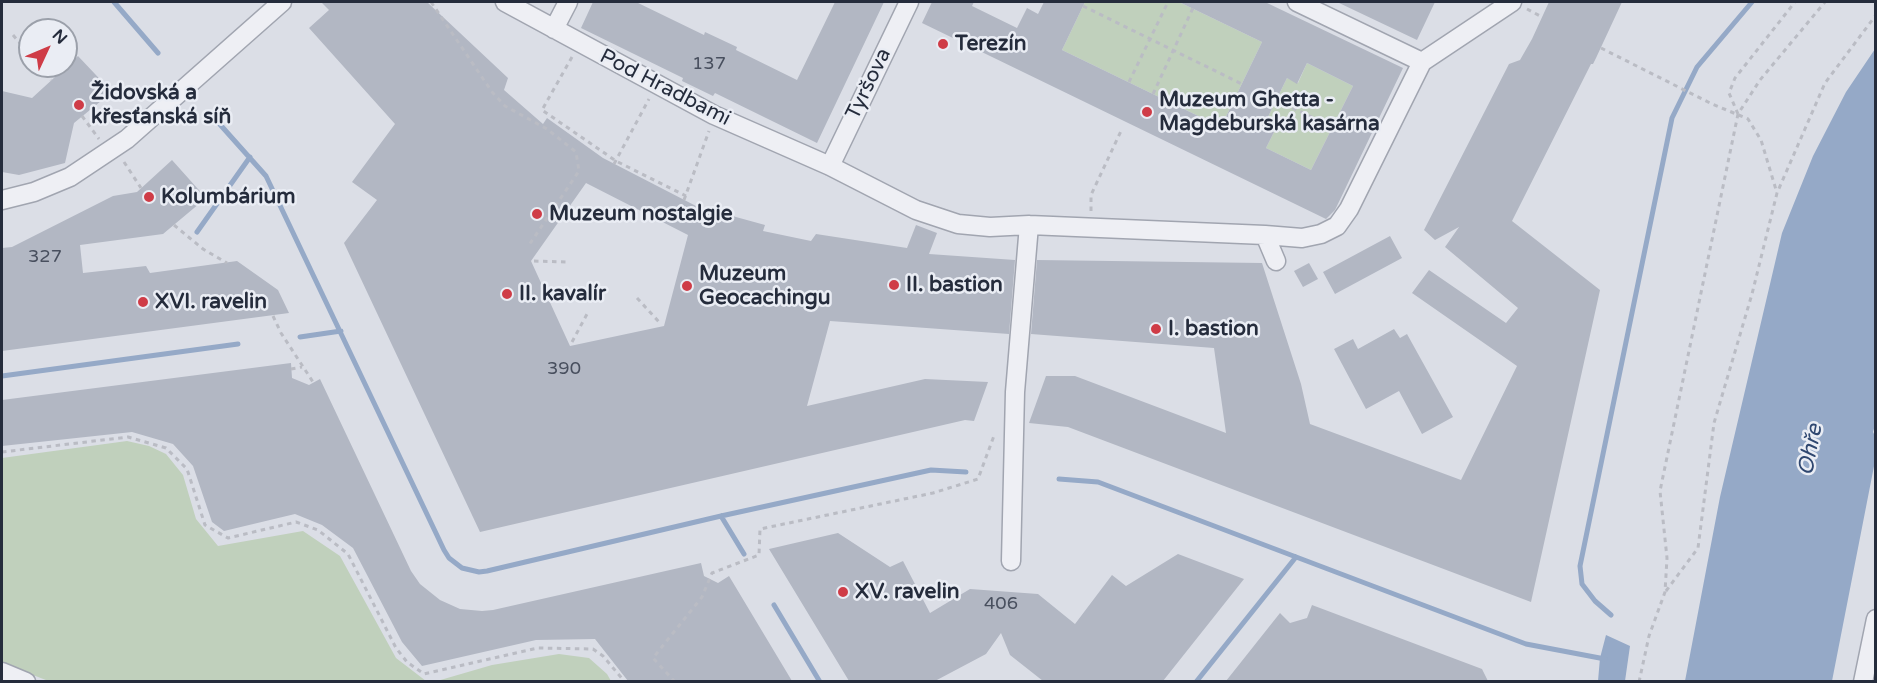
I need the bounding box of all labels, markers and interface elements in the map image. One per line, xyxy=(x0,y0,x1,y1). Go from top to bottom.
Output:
north arrow xyxy=(18,18,78,78)
text: N xyxy=(48,25,71,48)
place label: Terezín xyxy=(955,31,1026,57)
marker: Terezín xyxy=(936,37,950,51)
street label: Pod Hradbami xyxy=(595,44,735,132)
street label: Tyršova xyxy=(841,44,897,124)
house number: 137 xyxy=(692,53,726,75)
place label: Židovská a křesťanská síň xyxy=(91,80,231,130)
place label: Muzeum Ghetta - Magdeburská kasárna xyxy=(1159,87,1380,137)
marker: Židovská a křesťanská síň xyxy=(72,98,86,112)
marker: Muzeum Ghetta - Magdeburská kasárna xyxy=(1140,105,1154,119)
place label: Kolumbárium xyxy=(161,184,296,210)
marker: Kolumbárium xyxy=(142,190,156,204)
place label: Muzeum nostalgie xyxy=(549,201,733,227)
marker: Muzeum nostalgie xyxy=(530,207,544,221)
house number: 327 xyxy=(28,246,62,268)
place label: Muzeum Geocachingu xyxy=(699,261,831,311)
place label: II. bastion xyxy=(906,272,1003,298)
marker: II. bastion xyxy=(887,278,901,292)
marker: Muzeum Geocachingu xyxy=(680,279,694,293)
place label: II. kavalír xyxy=(519,281,606,307)
marker: II. kavalír xyxy=(500,287,514,301)
place label: XVI. ravelin xyxy=(155,289,267,315)
marker: XVI. ravelin xyxy=(136,295,150,309)
place label: I. bastion xyxy=(1168,316,1259,342)
marker: I. bastion xyxy=(1149,322,1163,336)
house number: 390 xyxy=(547,358,581,380)
water label: Ohře xyxy=(1793,422,1829,478)
place label: XV. ravelin xyxy=(855,579,960,605)
marker: XV. ravelin xyxy=(836,585,850,599)
house number: 406 xyxy=(984,593,1018,615)

